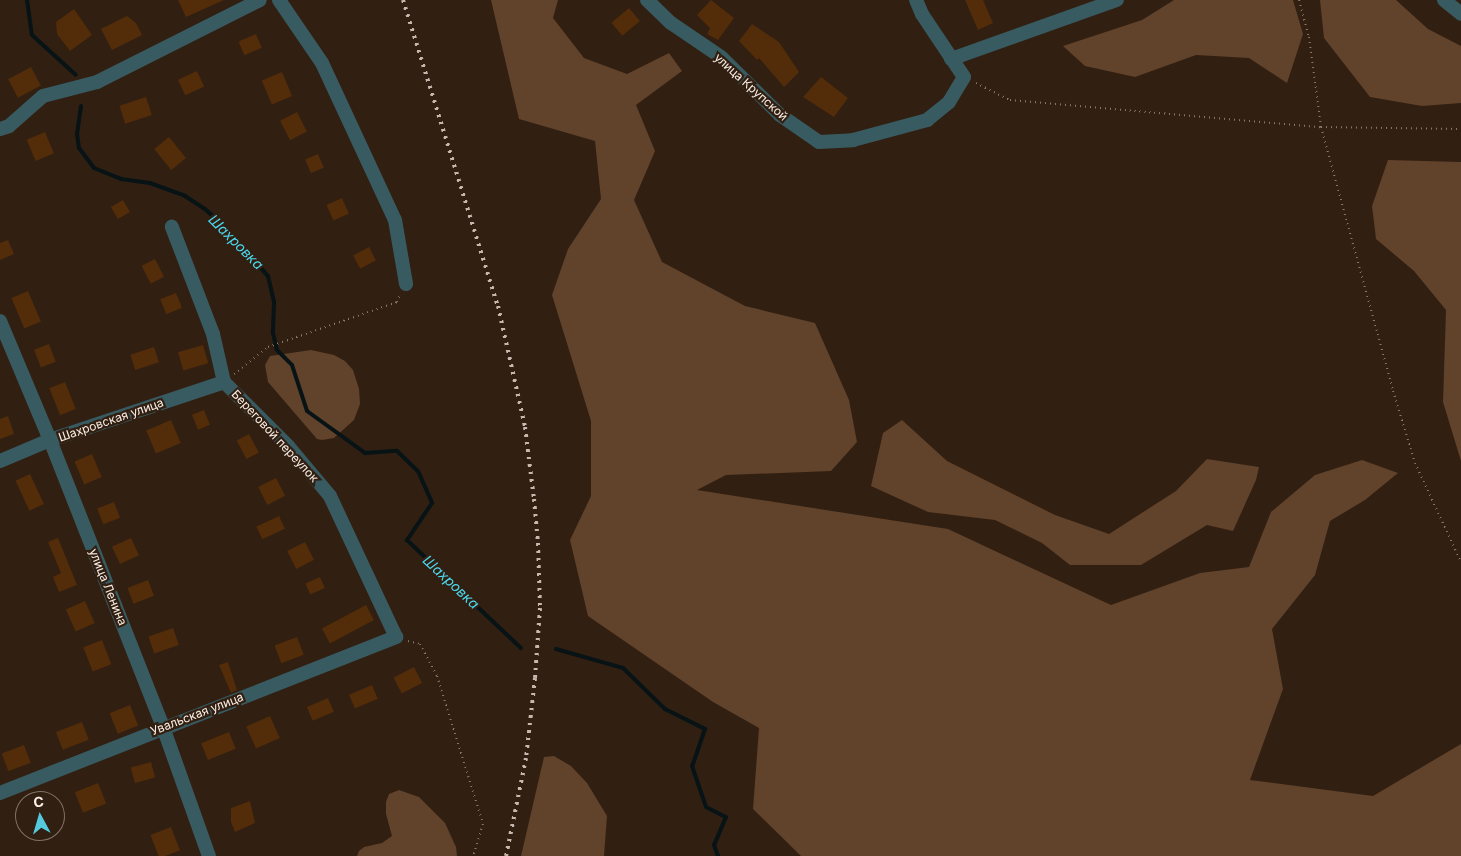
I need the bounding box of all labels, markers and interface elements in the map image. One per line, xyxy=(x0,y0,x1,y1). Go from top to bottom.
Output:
street label: улица Крупской xyxy=(711,50,791,124)
water label: Шахровка xyxy=(205,211,267,273)
street label: Береговой переулок xyxy=(229,387,321,485)
street label: Шахровская улица xyxy=(56,395,166,445)
street label: улица Ленина xyxy=(86,547,130,627)
water label: Шахровка xyxy=(419,552,483,612)
street label: Увальская улица xyxy=(148,690,246,738)
north arrow xyxy=(15,791,65,841)
text: С xyxy=(32,793,45,811)

